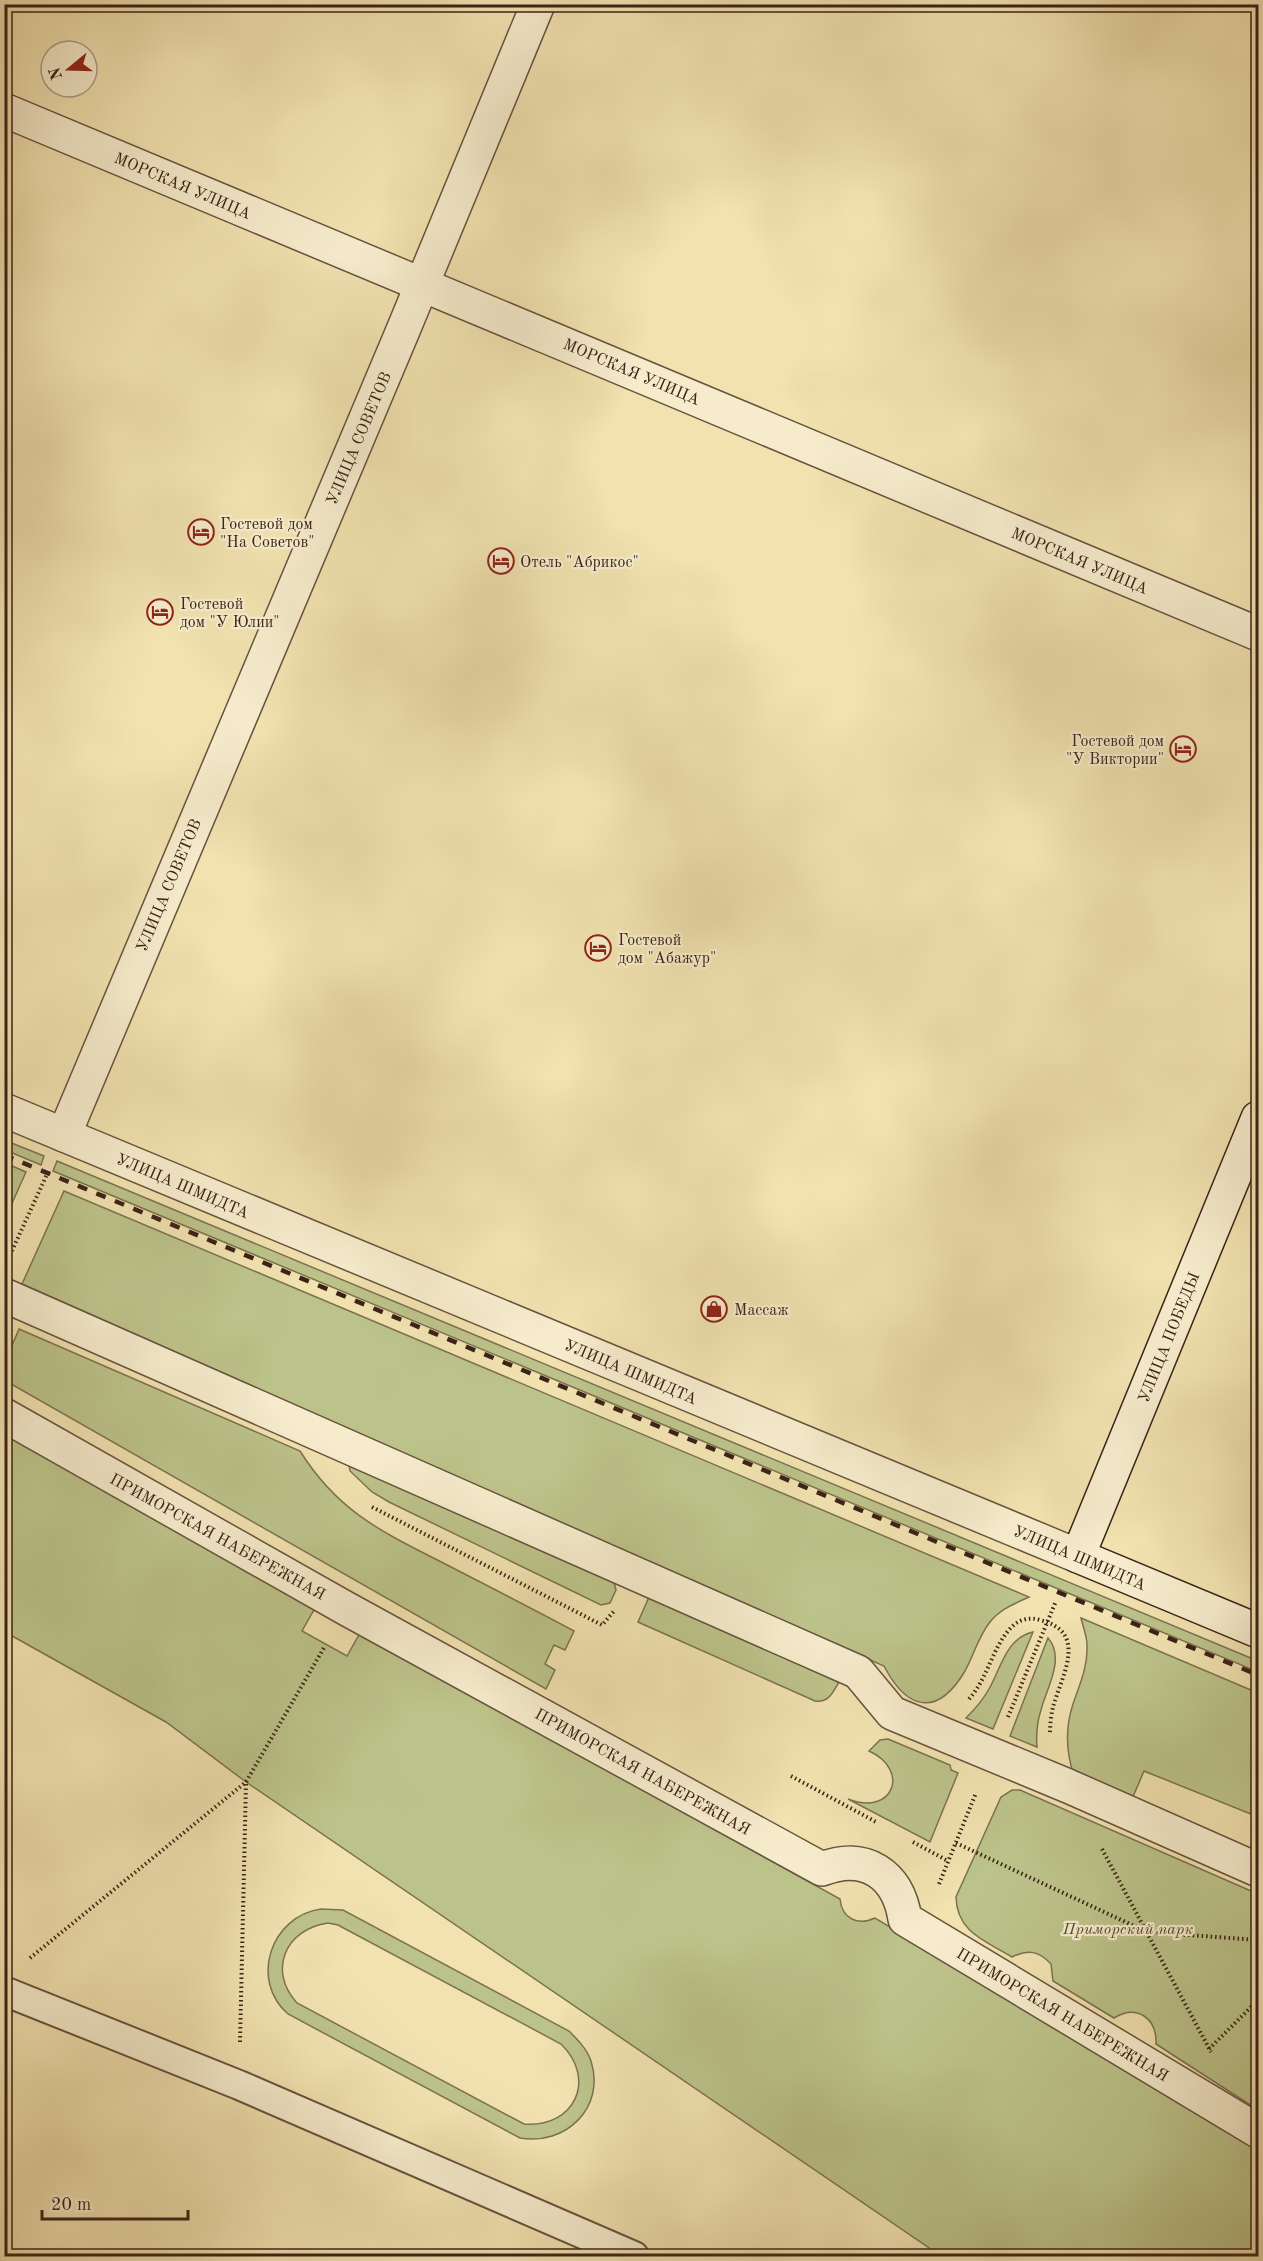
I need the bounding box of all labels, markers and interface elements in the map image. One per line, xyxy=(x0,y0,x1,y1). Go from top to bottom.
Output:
north arrow xyxy=(39,39,99,99)
text: N xyxy=(47,64,66,82)
street label: МОРСКАЯ УЛИЦА xyxy=(112,151,253,223)
street label: МОРСКАЯ УЛИЦА xyxy=(561,337,702,409)
street label: УЛИЦА СОВЕТОВ xyxy=(325,370,395,508)
hotel icon: Гостевой дом "На Советов" xyxy=(186,517,216,547)
place label: Гостевой дом "На Советов" xyxy=(220,517,314,551)
street label: МОРСКАЯ УЛИЦА xyxy=(1009,526,1150,598)
hotel icon: Отель "Абрикос" xyxy=(486,546,516,576)
place label: Отель "Абрикос" xyxy=(520,555,639,571)
hotel icon: Гостевой дом "У Юлии" xyxy=(145,597,175,627)
place label: Гостевой дом "У Юлии" xyxy=(180,597,280,631)
place label: Гостевой дом "У Виктории" xyxy=(1066,734,1164,768)
hotel icon: Гостевой дом "У Виктории" xyxy=(1168,734,1198,764)
street label: УЛИЦА СОВЕТОВ xyxy=(135,817,205,955)
hotel icon: Гостевой дом "Абажур" xyxy=(583,933,613,963)
place label: Гостевой дом "Абажур" xyxy=(618,933,716,967)
street label: УЛИЦА ШМИДТА xyxy=(113,1152,251,1222)
street label: УЛИЦА ПОБЕДЫ xyxy=(1136,1270,1203,1405)
shop icon: Массаж xyxy=(699,1294,729,1324)
place label: Массаж xyxy=(734,1303,789,1319)
street label: УЛИЦА ШМИДТА xyxy=(561,1338,699,1408)
street label: ПРИМОРСКАЯ НАБЕРЕЖНАЯ xyxy=(106,1472,328,1604)
street label: УЛИЦА ШМИДТА xyxy=(1010,1524,1148,1594)
street label: ПРИМОРСКАЯ НАБЕРЕЖНАЯ xyxy=(531,1707,753,1839)
park label: Приморский парк xyxy=(1062,1922,1194,1938)
street label: ПРИМОРСКАЯ НАБЕРЕЖНАЯ xyxy=(953,1946,1171,2085)
scale bar xyxy=(42,2183,188,2221)
text: 20 m xyxy=(51,2196,91,2214)

